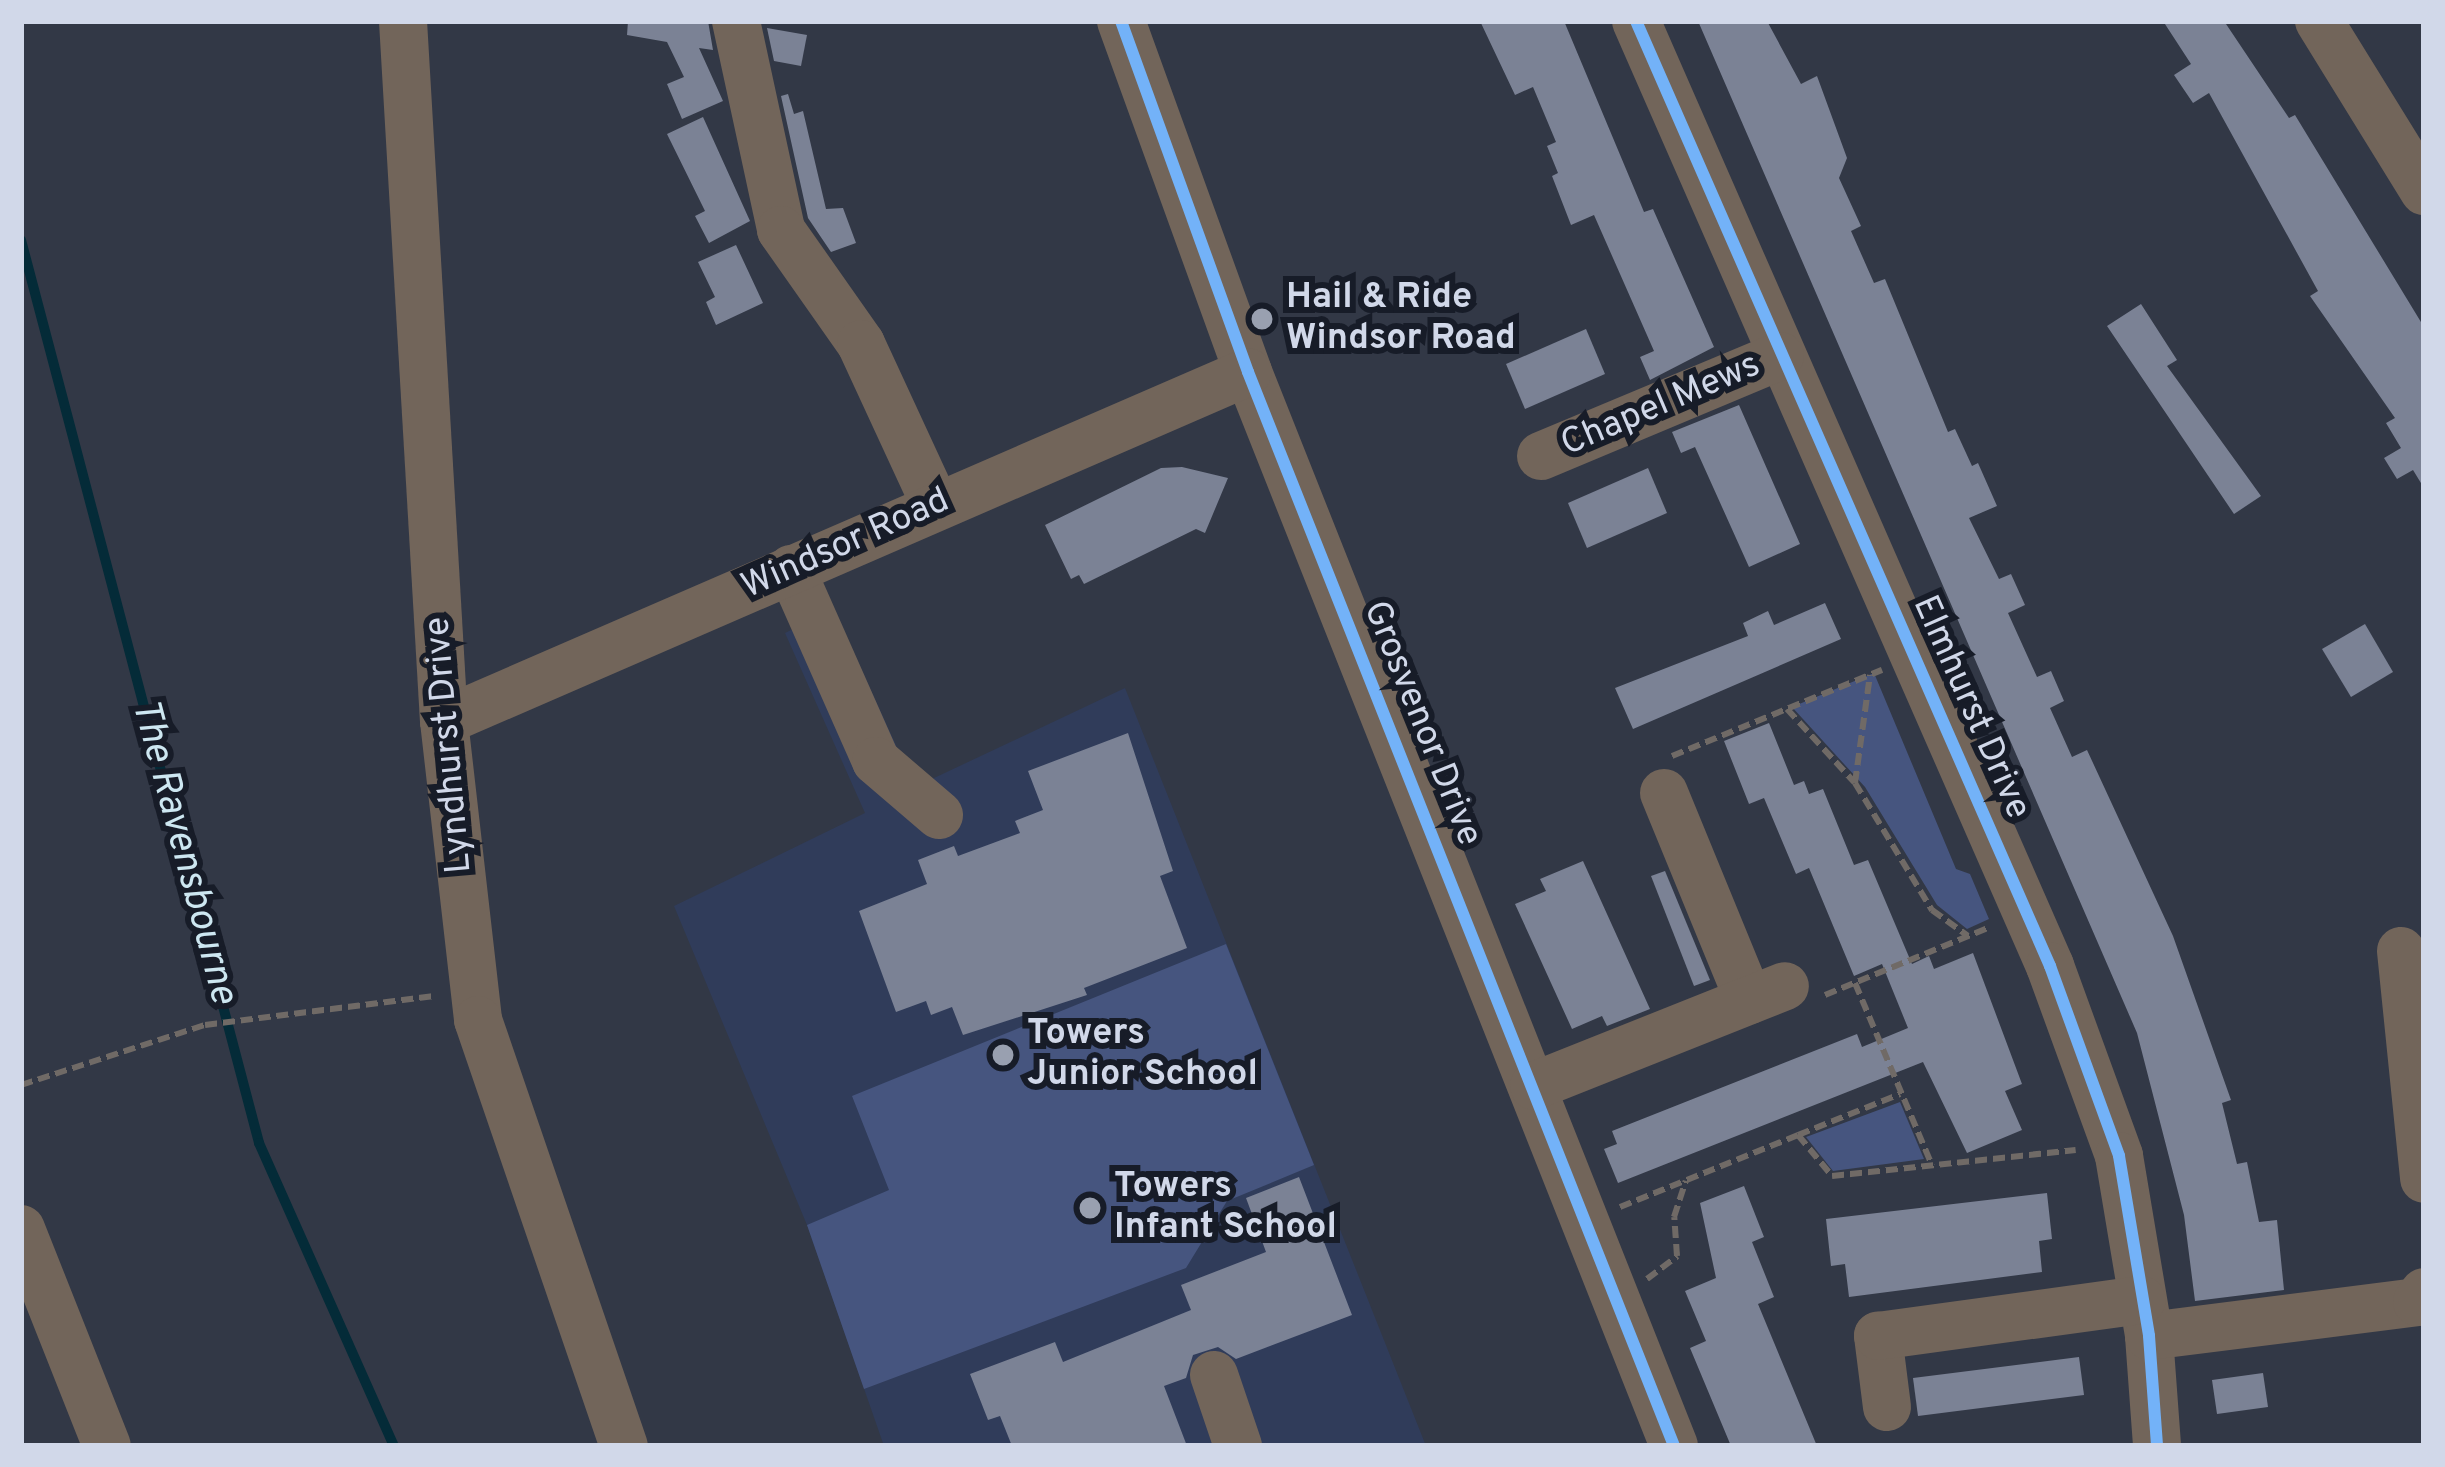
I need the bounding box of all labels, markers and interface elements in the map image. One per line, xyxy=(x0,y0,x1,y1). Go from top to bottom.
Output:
place label: Hail & Ride Windsor Road xyxy=(1286,276,1516,361)
marker: Hail & Ride Windsor Road xyxy=(1249,306,1275,332)
street label: Chapel Mews xyxy=(1555,345,1767,467)
street label: Windsor Road xyxy=(736,480,956,610)
street label: Elmhurst Drive xyxy=(1902,590,2038,826)
street label: Grosvenor Drive xyxy=(1352,595,1490,853)
street label: Lyndhurst Drive xyxy=(417,615,483,875)
water label: The Ravensbourne xyxy=(119,694,245,1010)
place label: Towers Junior School xyxy=(1027,1012,1258,1097)
marker: Towers Junior School xyxy=(990,1042,1016,1068)
place label: Towers Infant School xyxy=(1114,1165,1337,1250)
marker: Towers Infant School xyxy=(1077,1195,1103,1221)

